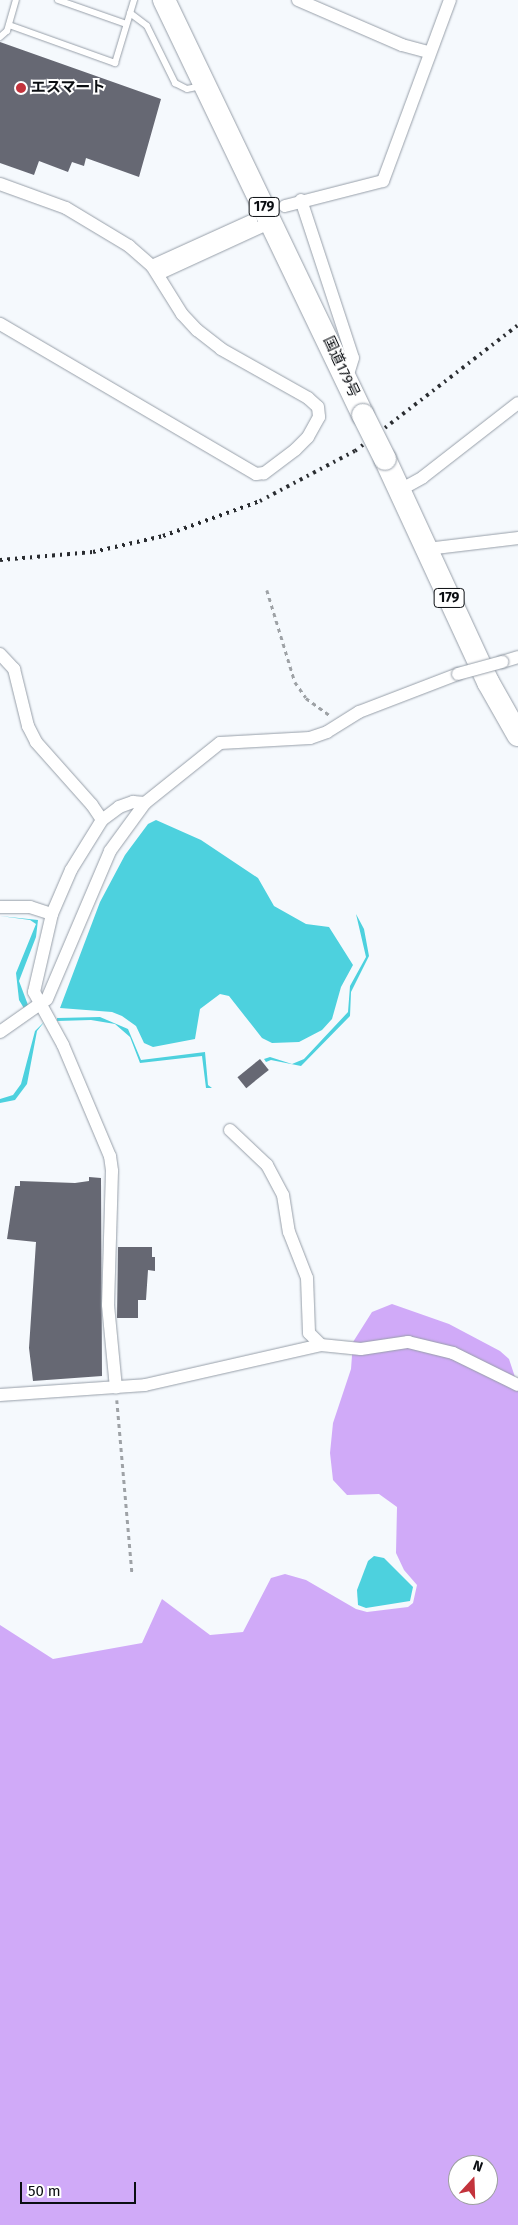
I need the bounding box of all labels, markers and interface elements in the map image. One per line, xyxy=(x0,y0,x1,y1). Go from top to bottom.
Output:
place label: エスマート xyxy=(31,79,106,97)
marker: エスマート xyxy=(15,82,27,94)
road number: 179 xyxy=(248,196,280,218)
street label: 国道179号 xyxy=(319,333,363,401)
road number: 179 xyxy=(433,586,465,610)
north arrow xyxy=(448,2155,498,2205)
text: N xyxy=(471,2157,485,2176)
scale bar xyxy=(22,2172,139,2204)
text: 50 m xyxy=(28,2182,61,2200)

